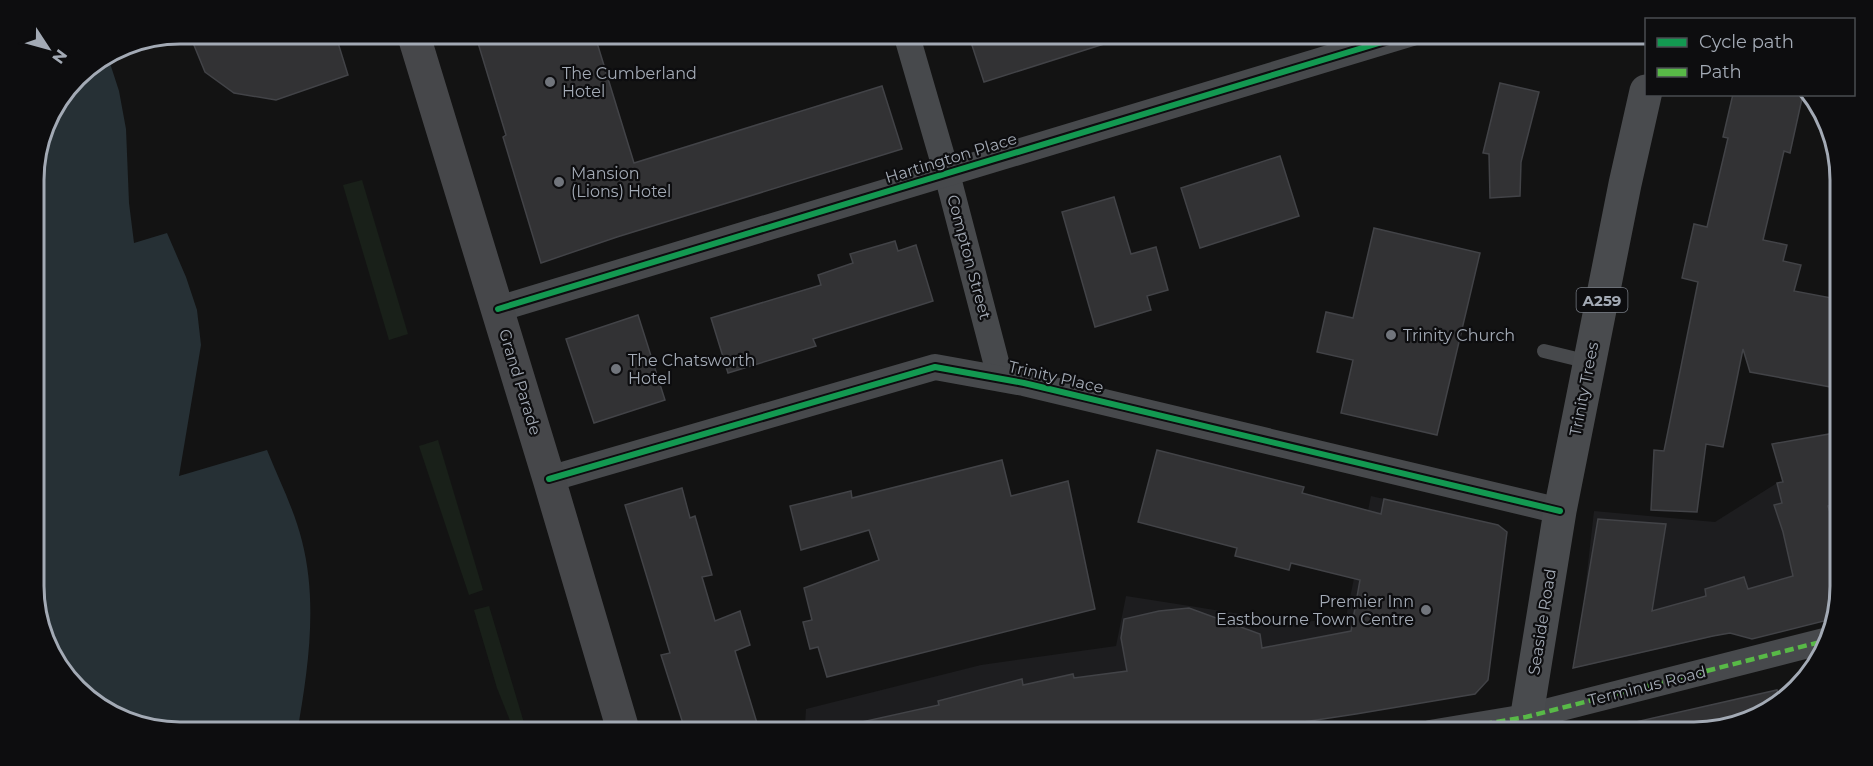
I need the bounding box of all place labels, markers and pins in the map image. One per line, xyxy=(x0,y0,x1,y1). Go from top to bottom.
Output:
place label: The Cumberland Hotel xyxy=(562,64,697,101)
marker: The Cumberland Hotel xyxy=(543,75,557,89)
place label: Mansion (Lions) Hotel xyxy=(571,164,671,201)
marker: Mansion (Lions) Hotel xyxy=(552,175,566,189)
place label: Trinity Church xyxy=(1403,326,1515,345)
marker: Trinity Church xyxy=(1384,328,1398,342)
place label: The Chatsworth Hotel xyxy=(628,351,755,388)
marker: The Chatsworth Hotel xyxy=(609,362,623,376)
place label: Premier Inn Eastbourne Town Centre xyxy=(1216,592,1414,629)
marker: Premier Inn Eastbourne Town Centre xyxy=(1419,603,1433,617)

